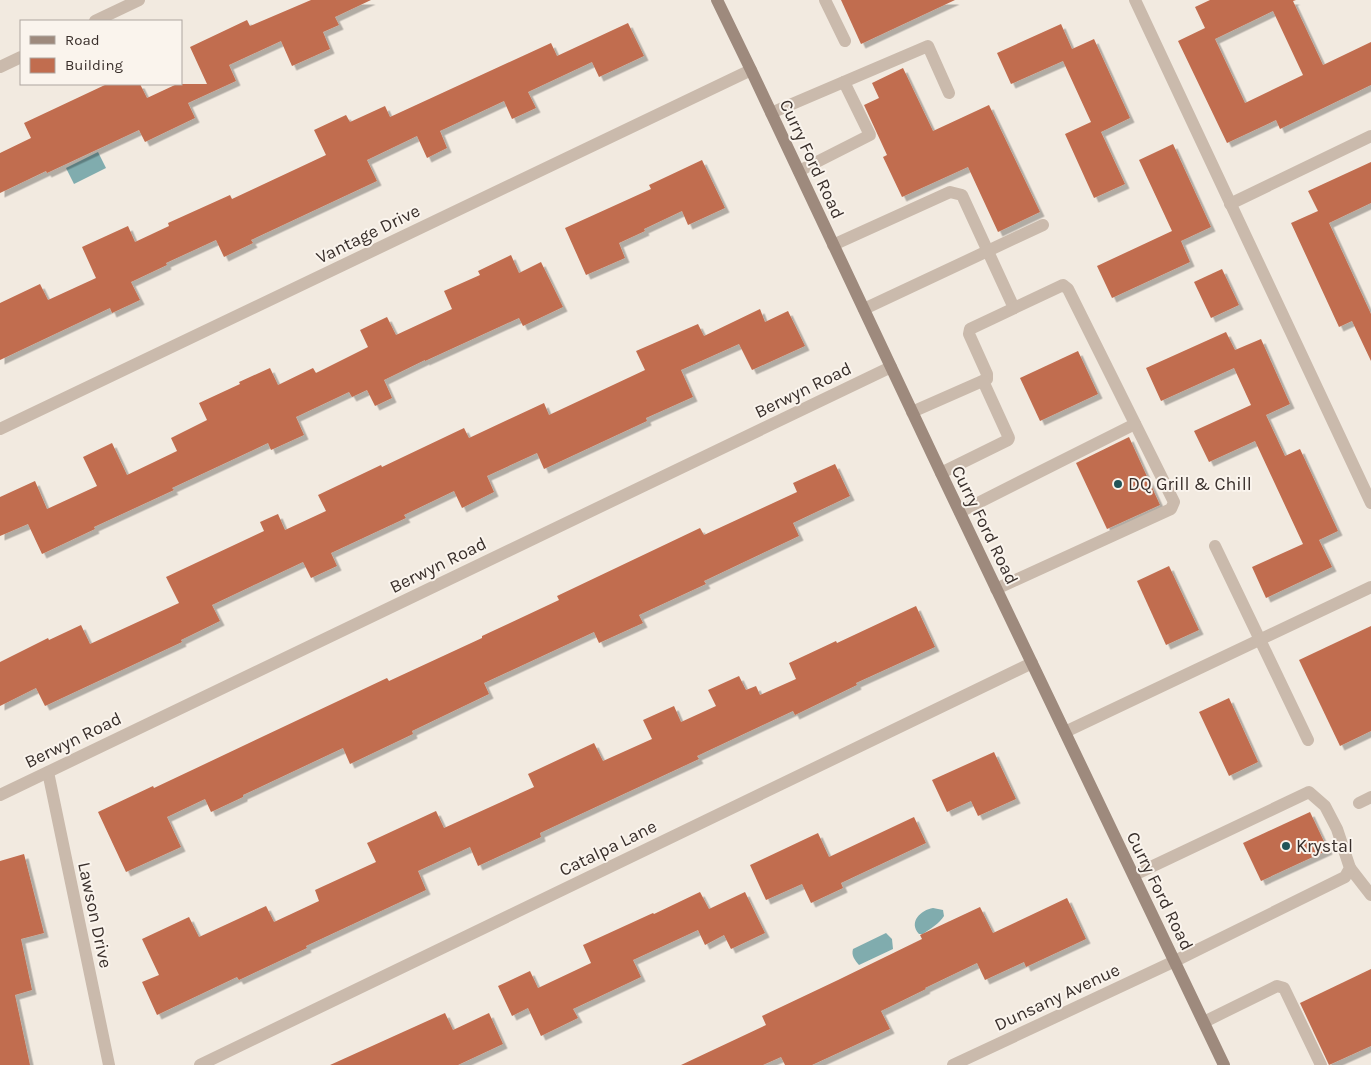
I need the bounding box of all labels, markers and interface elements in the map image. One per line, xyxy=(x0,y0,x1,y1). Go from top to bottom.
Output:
legend xyxy=(20,20,182,85)
text: Road xyxy=(65,31,100,49)
text: Building xyxy=(65,56,123,74)
street label: Curry Ford Road xyxy=(775,96,849,222)
street label: Vantage Drive xyxy=(313,199,423,269)
street label: Berwyn Road xyxy=(751,357,855,423)
street label: Curry Ford Road xyxy=(947,462,1023,588)
place label: DQ Grill & Chill xyxy=(1128,473,1252,495)
marker: DQ Grill & Chill xyxy=(1112,478,1124,490)
street label: Berwyn Road xyxy=(386,532,490,598)
street label: Berwyn Road xyxy=(21,707,125,773)
street label: Catalpa Lane xyxy=(556,815,660,881)
street label: Curry Ford Road xyxy=(1122,828,1198,954)
place label: Krystal xyxy=(1296,835,1353,857)
marker: Krystal xyxy=(1280,840,1292,852)
street label: Lawson Drive xyxy=(73,860,117,970)
street label: Dunsany Avenue xyxy=(991,958,1123,1036)

